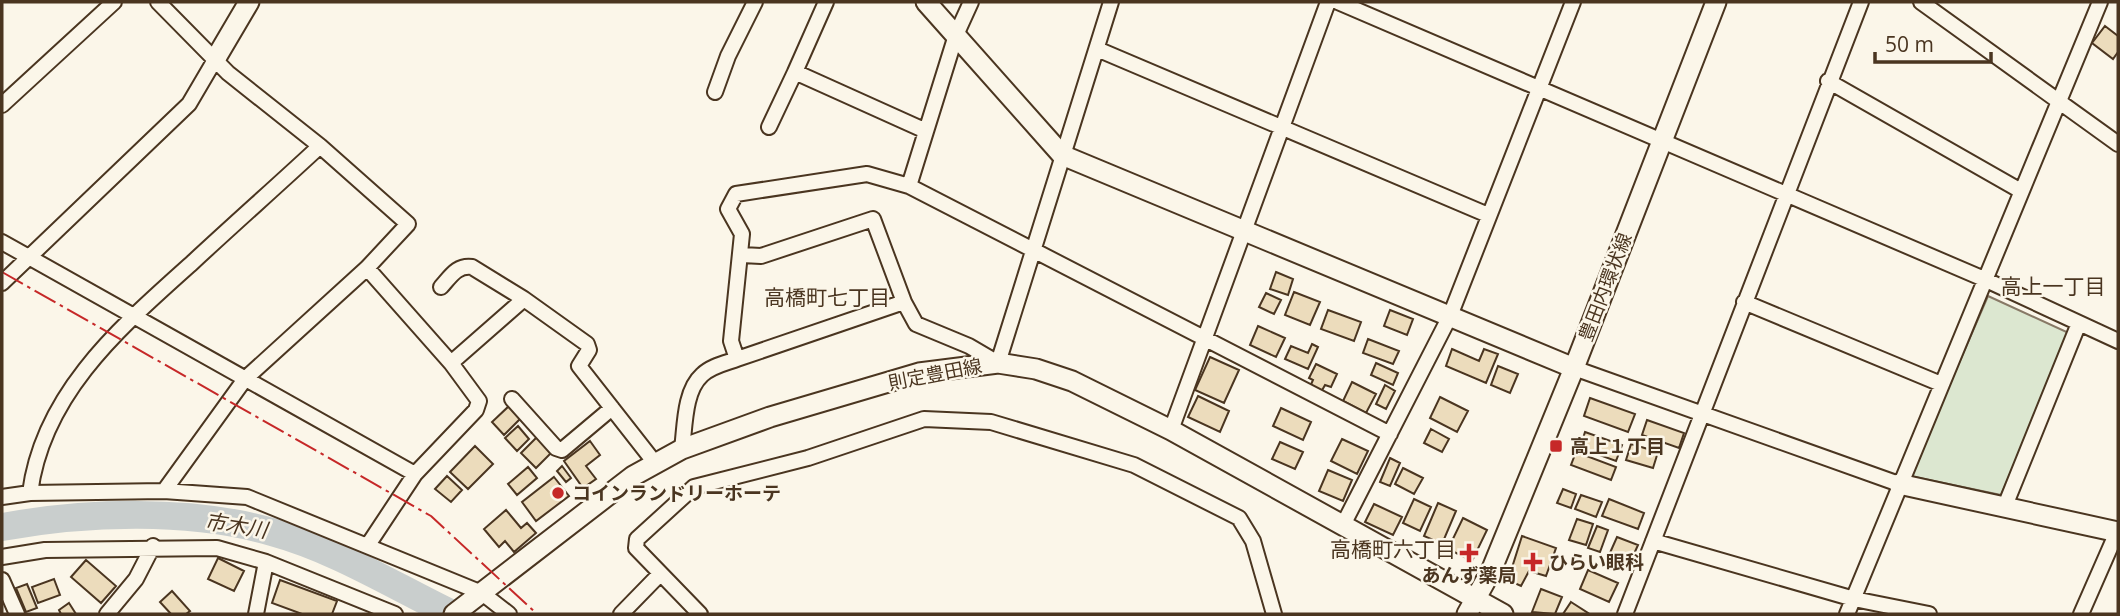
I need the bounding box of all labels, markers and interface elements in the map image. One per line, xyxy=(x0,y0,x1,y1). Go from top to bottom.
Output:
scale bar xyxy=(1875,21,1990,65)
text: 50 m xyxy=(1885,30,1934,58)
street label: 豊田内環状線 xyxy=(1572,229,1638,345)
district label: 高上一丁目 xyxy=(2001,272,2106,300)
district label: 高橋町七丁目 xyxy=(764,283,890,311)
street label: 則定豊田線 xyxy=(886,352,984,396)
place label: 高上１丁目 xyxy=(1570,433,1665,459)
marker: 高上１丁目 xyxy=(1548,438,1564,454)
place label: コインランドリーホーテ xyxy=(572,480,781,506)
marker: コインランドリーホーテ xyxy=(550,485,566,501)
water label: 市木川 xyxy=(203,506,271,544)
district label: 高橋町六丁目 xyxy=(1330,535,1456,563)
marker: あんず薬局 xyxy=(1461,545,1477,561)
place label: ひらい眼科 xyxy=(1549,549,1644,575)
marker: ひらい眼科 xyxy=(1523,552,1543,572)
place label: あんず薬局 xyxy=(1421,562,1517,588)

